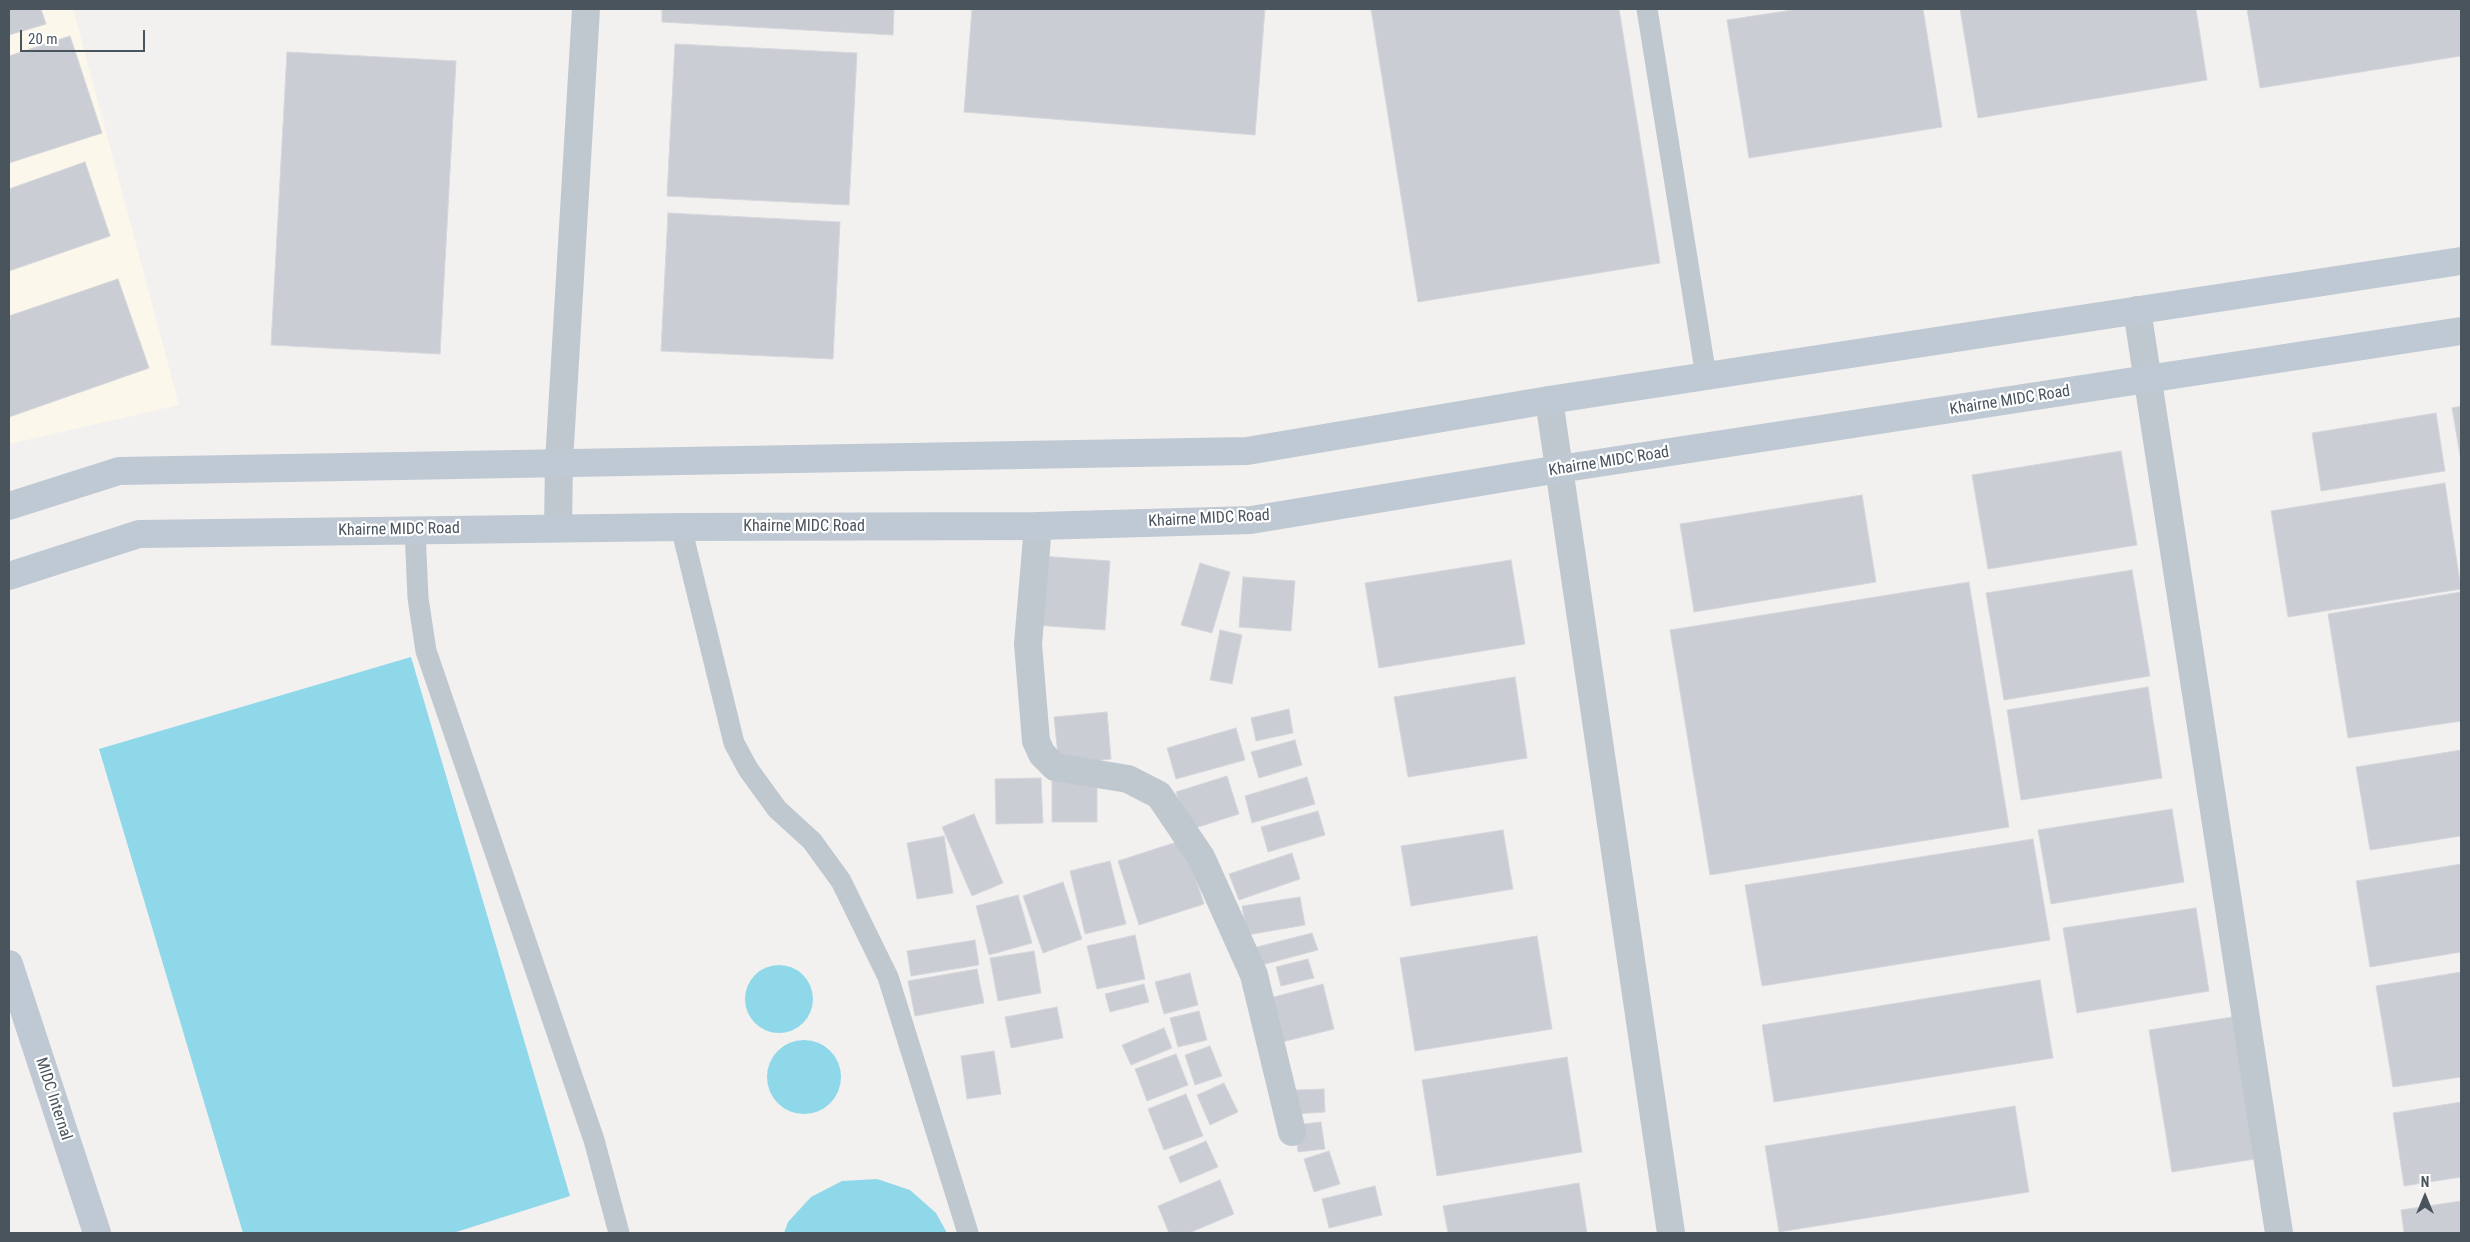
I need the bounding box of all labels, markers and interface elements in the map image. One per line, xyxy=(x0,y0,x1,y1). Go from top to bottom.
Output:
scale bar xyxy=(22,20,148,52)
text: 20 m xyxy=(28,30,58,48)
street label: Khairne MIDC Road xyxy=(1948,382,2072,420)
street label: Khairne MIDC Road xyxy=(1547,443,1671,481)
street label: Khairne MIDC Road xyxy=(1148,506,1270,532)
street label: Khairne MIDC Road xyxy=(743,517,865,537)
street label: Khairne MIDC Road xyxy=(338,519,460,541)
street label: MIDC Internal xyxy=(31,1055,75,1143)
north arrow xyxy=(2400,1172,2450,1222)
text: N xyxy=(2421,1174,2429,1190)

